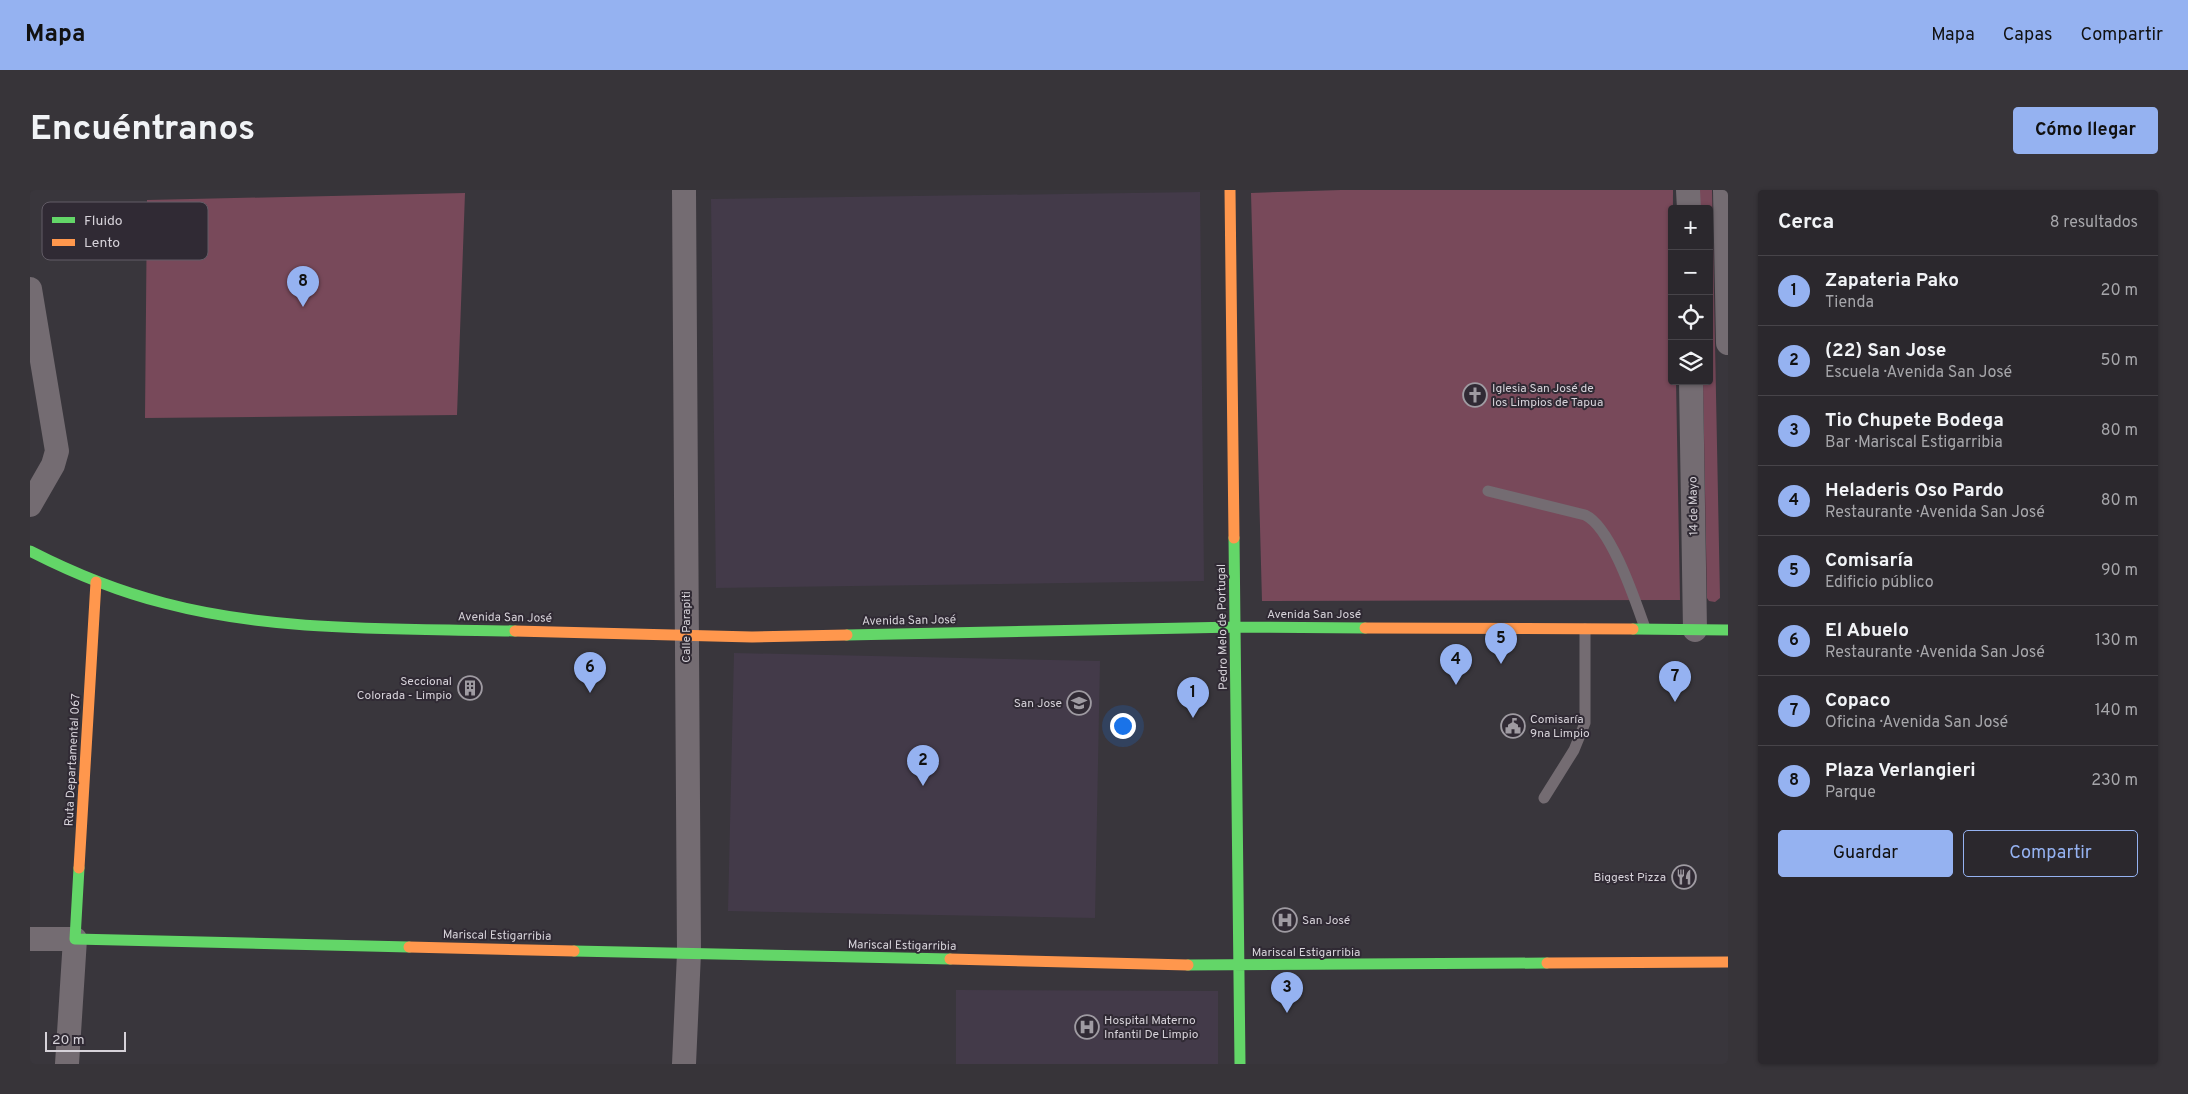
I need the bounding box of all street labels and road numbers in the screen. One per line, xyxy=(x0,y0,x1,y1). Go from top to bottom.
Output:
street label: 14 de Mayo xyxy=(1685,476,1703,536)
street label: Pedro Melo de Portugal xyxy=(1214,564,1232,690)
street label: Calle Parapiti xyxy=(679,591,695,663)
street label: Avenida San José xyxy=(1267,607,1361,623)
street label: Avenida San José xyxy=(458,609,552,627)
street label: Avenida San José xyxy=(862,612,956,630)
street label: Ruta Departamental 067 xyxy=(62,693,84,827)
street label: Mariscal Estigarribia xyxy=(443,927,551,945)
street label: Mariscal Estigarribia xyxy=(848,937,956,955)
street label: Mariscal Estigarribia xyxy=(1252,945,1360,961)

